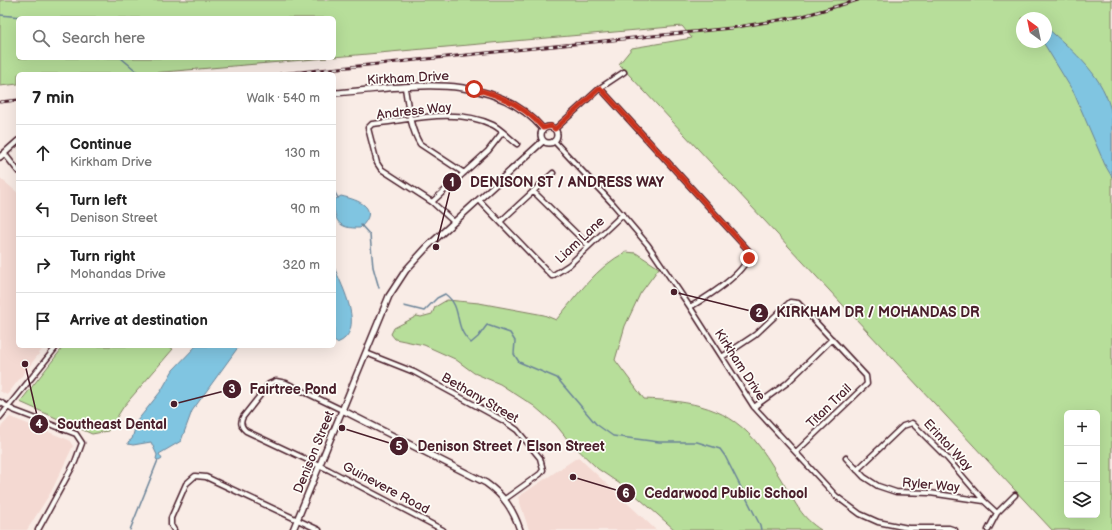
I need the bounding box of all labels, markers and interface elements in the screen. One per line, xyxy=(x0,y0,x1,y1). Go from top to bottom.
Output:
north arrow xyxy=(1016,12,1052,48)
search box xyxy=(16,16,336,60)
icon: search xyxy=(30,27,52,49)
text: Search here xyxy=(62,29,145,48)
street label: Kirkham Drive xyxy=(367,68,450,88)
route start xyxy=(465,80,483,98)
text: 7 min xyxy=(32,88,74,108)
text: Walk · 540 m xyxy=(246,90,320,106)
street label: Andress Way xyxy=(376,99,452,123)
text: Continue xyxy=(70,135,132,154)
icon: ahead xyxy=(32,142,54,164)
text: 130 m xyxy=(285,145,320,161)
text: Kirkham Drive xyxy=(70,154,152,170)
callout: DENISON ST / ANDRESS WAY xyxy=(442,169,672,195)
text: DENISON ST / ANDRESS WAY xyxy=(470,174,665,191)
text: 1 xyxy=(449,175,455,190)
text: Turn left xyxy=(70,191,127,210)
icon: left xyxy=(32,198,54,220)
text: 90 m xyxy=(291,201,320,217)
text: Denison Street xyxy=(70,210,157,226)
street label: Liam Lane xyxy=(552,213,608,267)
text: Turn right xyxy=(70,247,135,266)
route end xyxy=(740,249,758,267)
icon: right xyxy=(32,254,54,276)
text: 320 m xyxy=(282,257,320,273)
text: Mohandas Drive xyxy=(70,266,166,282)
callout: KIRKHAM DR / MOHANDAS DR xyxy=(749,300,988,326)
text: KIRKHAM DR / MOHANDAS DR xyxy=(776,304,980,321)
text: 2 xyxy=(755,306,763,321)
icon: arrive xyxy=(32,310,54,332)
text: Arrive at destination xyxy=(70,311,208,330)
street label: Kirkham Drive xyxy=(711,326,769,404)
street label: Bethany Street xyxy=(439,369,521,427)
callout: Fairtree Pond xyxy=(222,376,345,402)
street label: Titan Trail xyxy=(803,380,855,431)
text: Fairtree Pond xyxy=(249,381,337,398)
text: 3 xyxy=(228,382,236,397)
street label: Denison Street xyxy=(290,408,338,496)
map controls xyxy=(1064,410,1100,518)
button: + xyxy=(1064,410,1100,446)
callout: Southeast Dental xyxy=(29,411,175,437)
text: Southeast Dental xyxy=(57,416,167,433)
street label: Erintol Way xyxy=(920,416,976,474)
text: 4 xyxy=(35,417,43,432)
callout: Denison Street / Elson Street xyxy=(389,433,612,459)
text: Denison Street / Elson Street xyxy=(417,438,605,455)
text: 5 xyxy=(396,439,403,454)
button: − xyxy=(1064,446,1100,482)
street label: Guinevere Road xyxy=(340,458,432,518)
street label: Ryler Way xyxy=(901,475,961,496)
callout: Cedarwood Public School xyxy=(616,480,816,506)
button: layers xyxy=(1064,482,1100,518)
text: Cedarwood Public School xyxy=(644,485,808,502)
text: 6 xyxy=(622,486,630,501)

